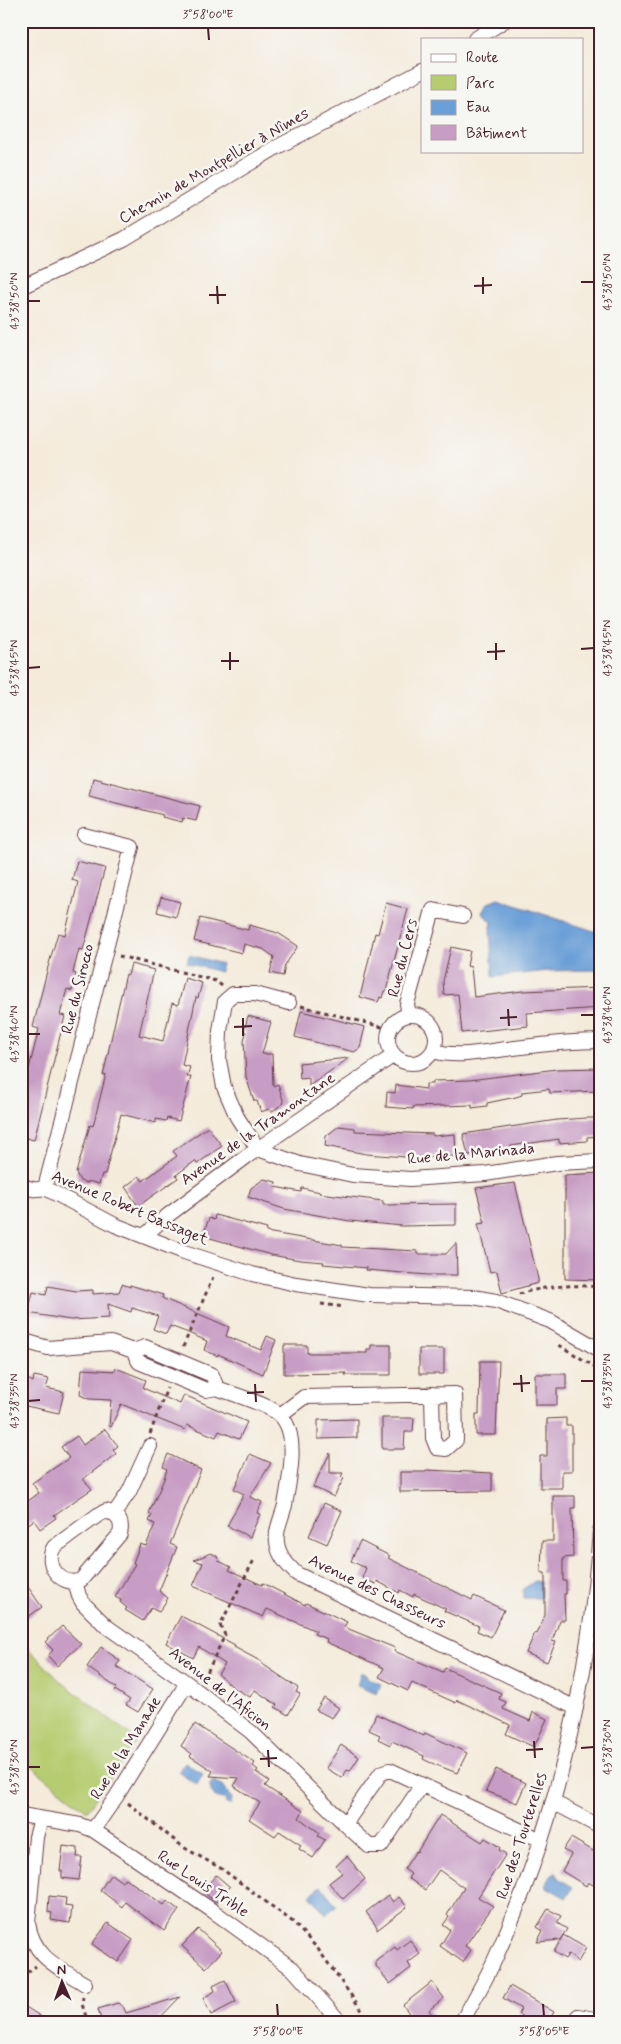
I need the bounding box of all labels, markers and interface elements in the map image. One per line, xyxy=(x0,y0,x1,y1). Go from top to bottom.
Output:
text: 3°58'00"E xyxy=(183,7,233,23)
legend xyxy=(421,38,584,152)
text: Route xyxy=(466,48,499,68)
text: Parc xyxy=(466,74,494,94)
text: Eau xyxy=(466,98,490,118)
street label: Chemin de Montpellier à Nîmes xyxy=(115,103,313,229)
text: Bâtiment xyxy=(466,124,527,144)
text: 43°38'50"N xyxy=(600,253,616,311)
text: 43°38'50"N xyxy=(7,272,23,330)
text: 43°38'45"N xyxy=(600,620,616,676)
text: 43°38'45"N xyxy=(7,640,23,696)
street label: Rue du Cers xyxy=(383,917,423,999)
street label: Rue du Sirocco xyxy=(57,942,99,1036)
text: 43°38'40"N xyxy=(600,987,616,1043)
text: 43°38'40"N xyxy=(7,1006,23,1062)
street label: Avenue de la Tramontane xyxy=(177,1068,339,1190)
street label: Rue de la Marinada xyxy=(406,1138,536,1170)
street label: Avenue Robert Bassaget xyxy=(48,1165,212,1252)
text: 43°38'35"N xyxy=(600,1354,616,1408)
text: 43°38'35"N xyxy=(7,1374,23,1428)
street label: Avenue des Chasseurs xyxy=(305,1550,449,1634)
street label: Avenue de l'Aficion xyxy=(164,1642,276,1736)
street label: Rue de la Manade xyxy=(86,1692,166,1804)
text: 43°38'30"N xyxy=(600,1719,616,1775)
text: 43°38'30"N xyxy=(7,1739,23,1795)
street label: Rue des Tourterelles xyxy=(492,1770,552,1902)
street label: Rue Louis Trible xyxy=(153,1846,253,1922)
north arrow xyxy=(38,1956,88,2006)
text: N xyxy=(57,1961,67,1979)
text: 3°58'00"E xyxy=(253,2024,303,2040)
text: 3°58'05"E xyxy=(519,2024,569,2040)

